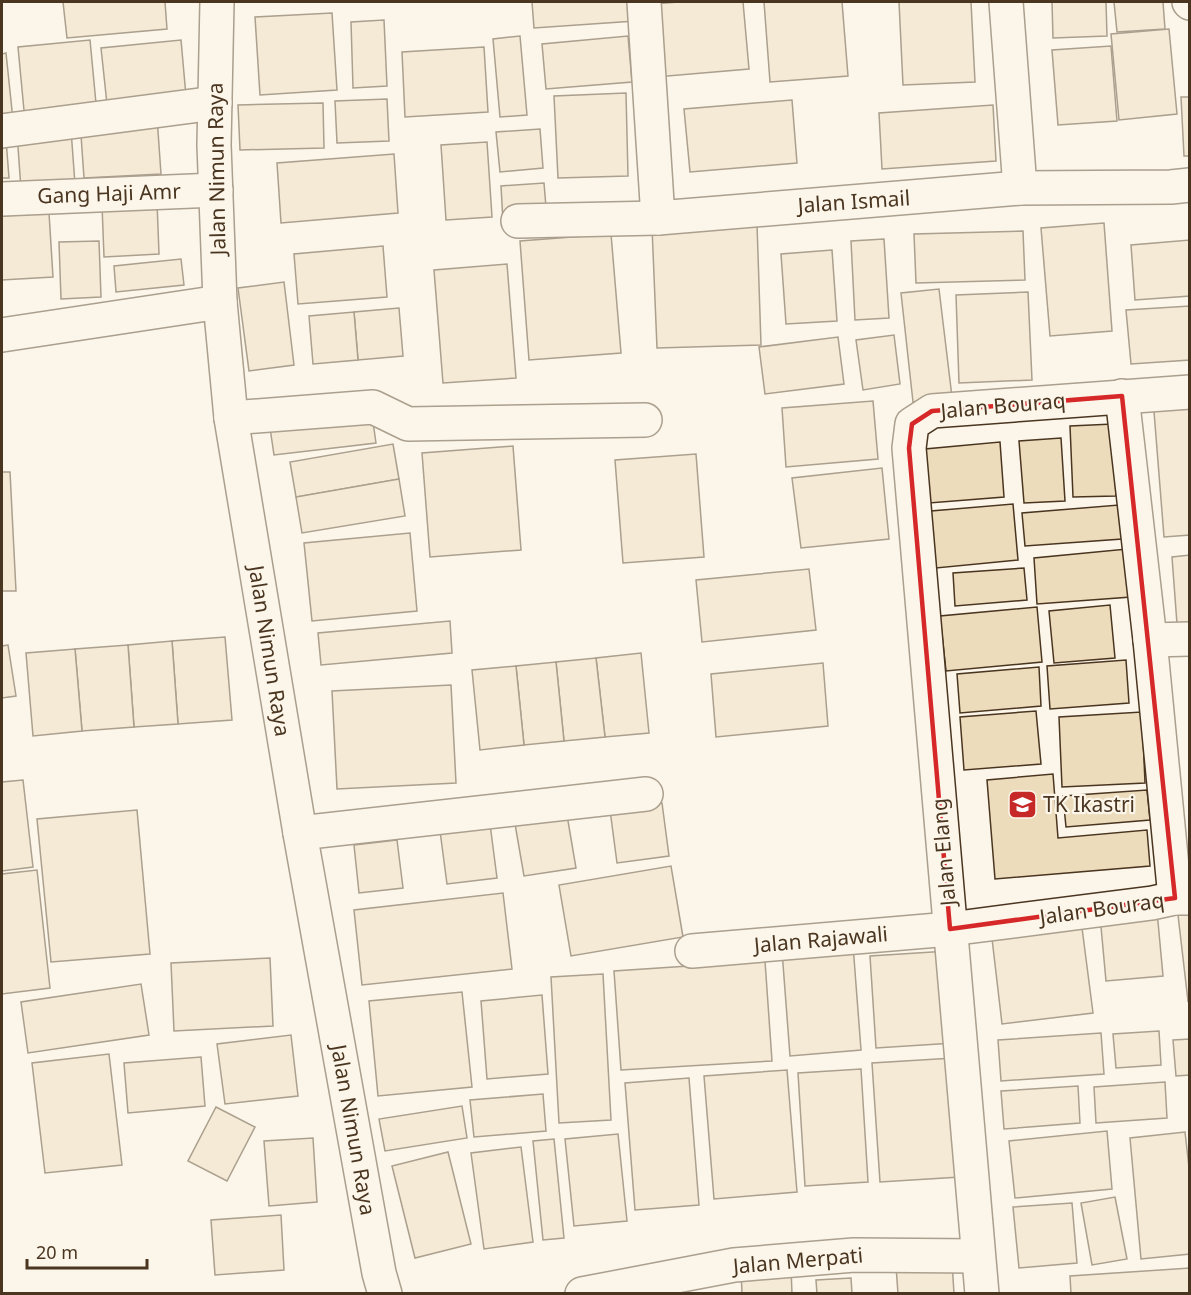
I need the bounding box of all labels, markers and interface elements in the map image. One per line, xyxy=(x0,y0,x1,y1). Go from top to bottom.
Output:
street label: Jalan Nimun Raya xyxy=(200,82,232,258)
street label: Gang Haji Amr xyxy=(37,176,182,210)
street label: Jalan Ismail xyxy=(795,183,911,219)
street label: Jalan Bouraq xyxy=(937,386,1067,425)
street label: Jalan Nimun Raya xyxy=(242,561,297,738)
school or university icon: TK Ikastri xyxy=(1006,789,1038,821)
place label: TK Ikastri xyxy=(1043,790,1135,818)
street label: Jalan Elang xyxy=(924,797,962,909)
street label: Jalan Bouraq xyxy=(1036,885,1166,931)
street label: Jalan Rajawali xyxy=(751,919,889,959)
street label: Jalan Nimun Raya xyxy=(325,1040,383,1217)
scale bar xyxy=(27,1232,147,1270)
text: 20 m xyxy=(36,1240,78,1264)
street label: Jalan Merpati xyxy=(730,1240,864,1280)

